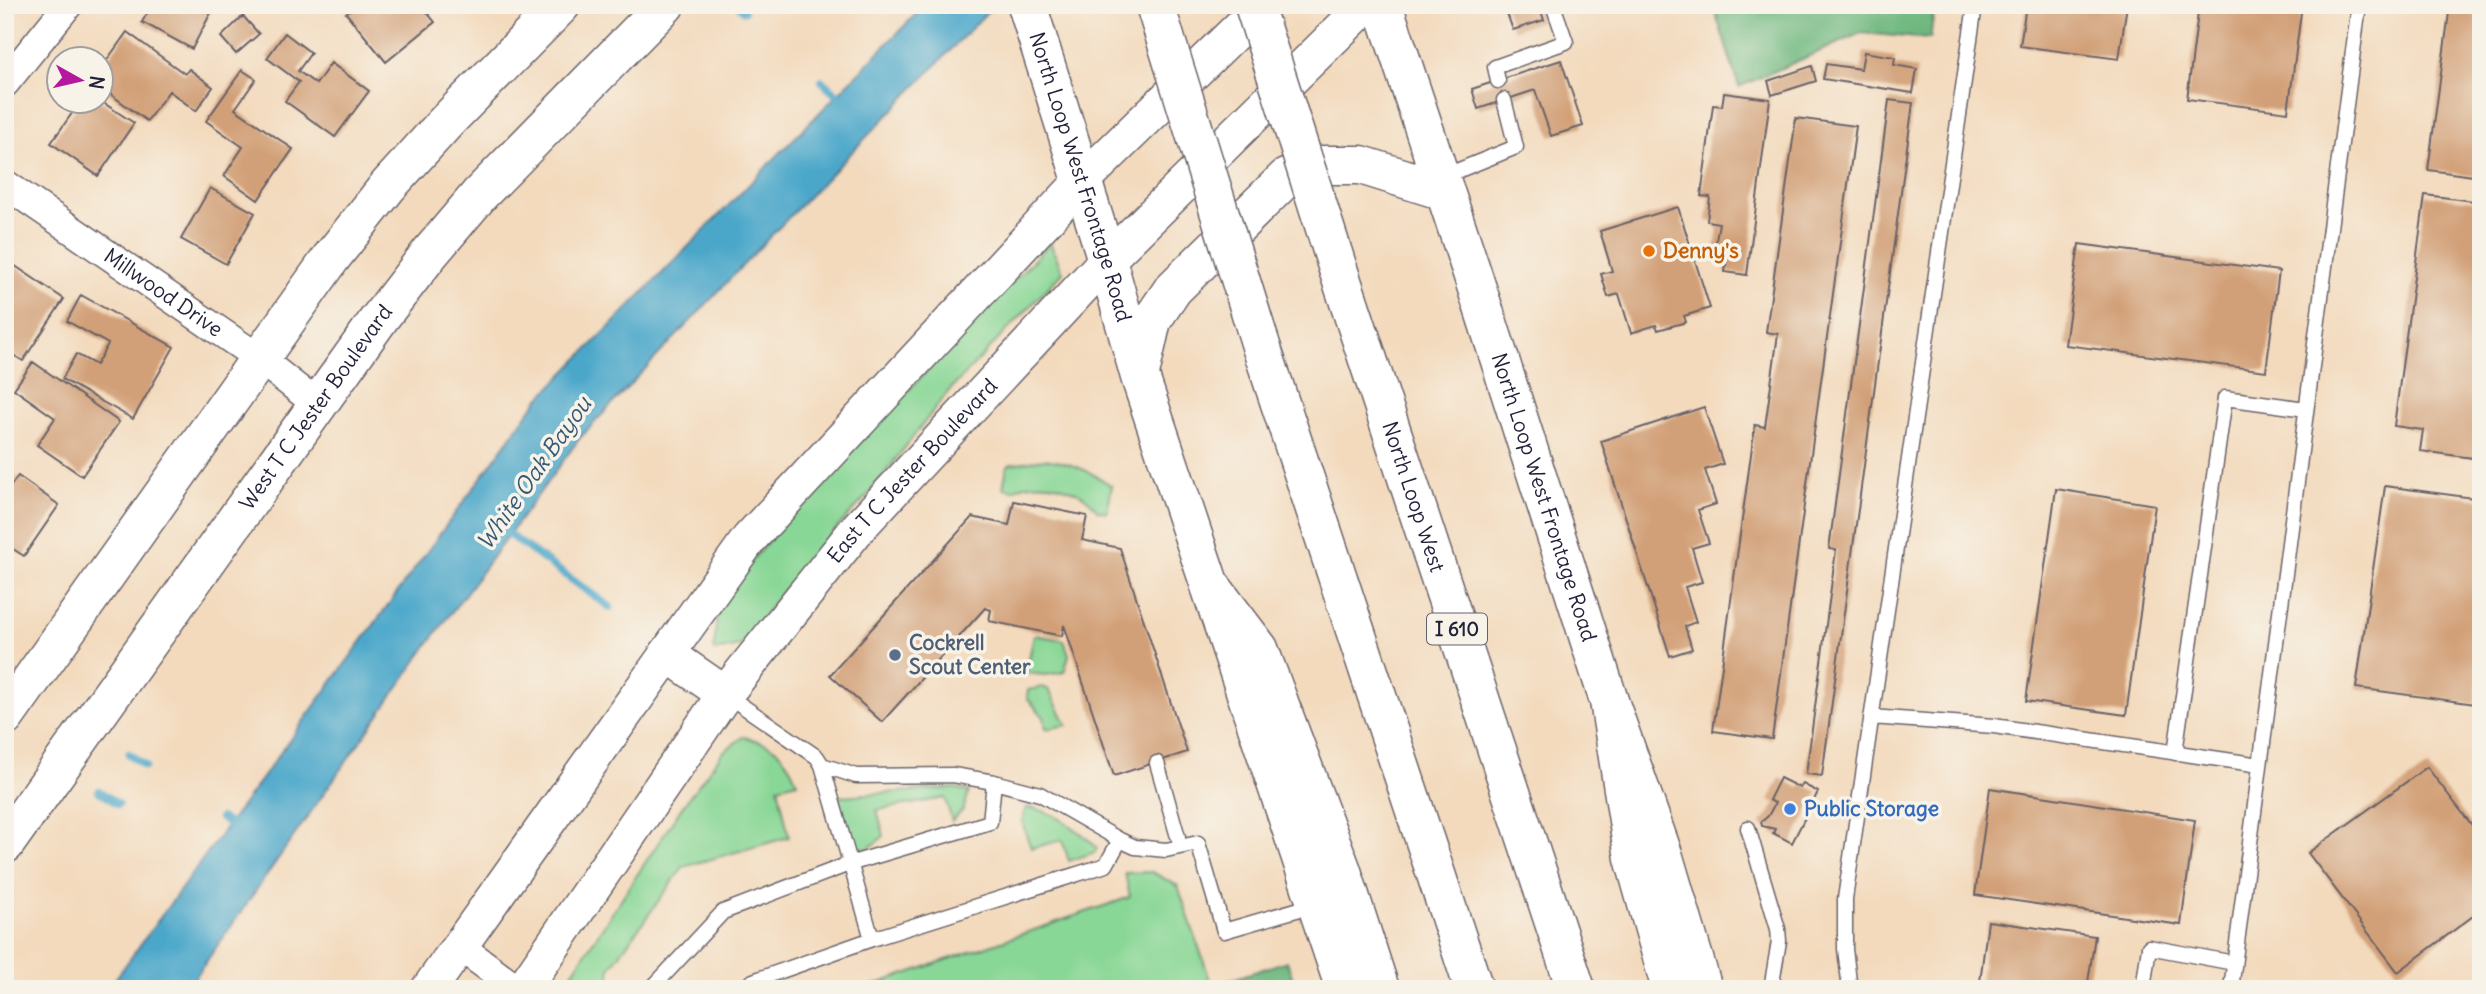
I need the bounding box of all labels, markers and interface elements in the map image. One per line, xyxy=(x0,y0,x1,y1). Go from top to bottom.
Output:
street label: North Loop West Frontage Road xyxy=(1023,29,1138,325)
north arrow xyxy=(46,46,116,116)
text: N xyxy=(84,74,110,91)
place label: Denny's xyxy=(1663,237,1739,264)
street label: Millwood Drive xyxy=(99,242,228,342)
marker: Denny's xyxy=(1641,243,1657,259)
street label: West T C Jester Boulevard xyxy=(233,299,398,515)
street label: North Loop West Frontage Road xyxy=(1485,350,1603,645)
street label: East T C Jester Boulevard xyxy=(821,373,1003,569)
water label: White Oak Bayou xyxy=(470,389,598,555)
street label: North Loop West xyxy=(1376,418,1451,575)
road number: I 610 xyxy=(1427,614,1487,644)
place label: Cockrell Scout Center xyxy=(909,629,1031,680)
marker: Cockrell Scout Center xyxy=(887,647,903,663)
place label: Public Storage xyxy=(1804,795,1939,822)
marker: Public Storage xyxy=(1782,801,1798,817)

